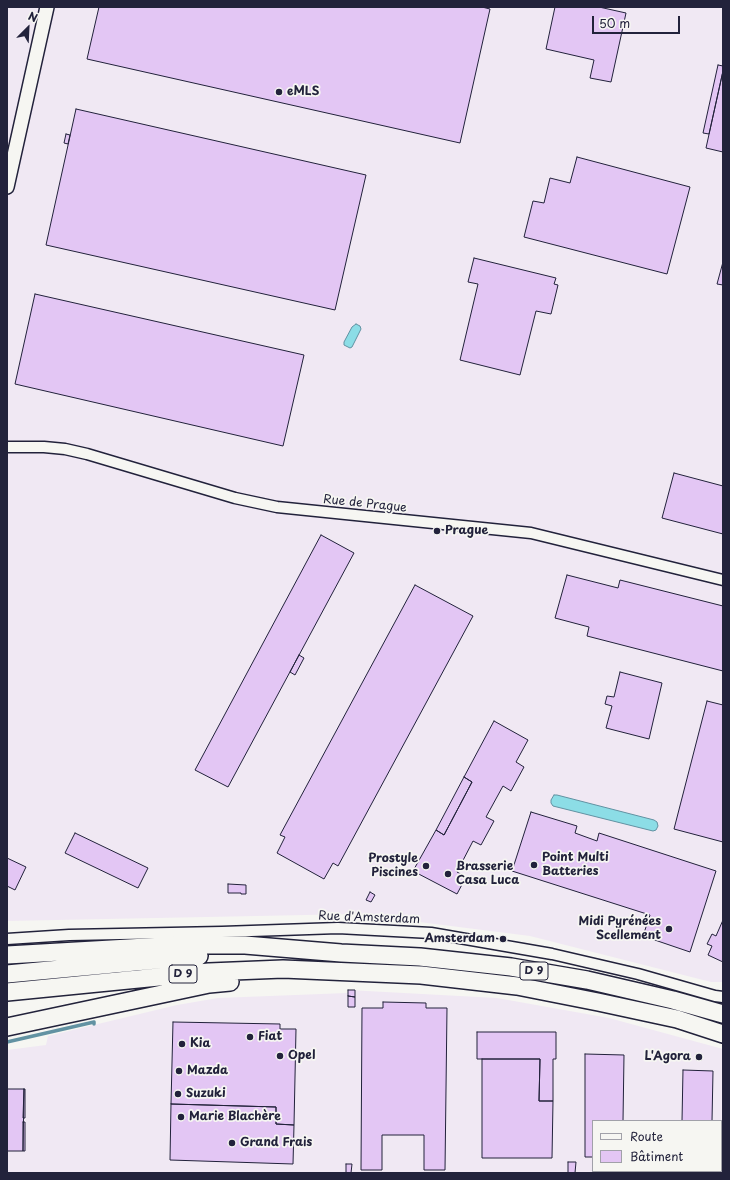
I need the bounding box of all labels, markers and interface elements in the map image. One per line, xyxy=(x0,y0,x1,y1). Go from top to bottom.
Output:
text: N xyxy=(26,7,41,26)
north arrow xyxy=(8,8,48,48)
scale bar xyxy=(594,8,682,34)
text: 50 m xyxy=(599,14,630,32)
place label: eMLS xyxy=(287,85,319,99)
marker: eMLS xyxy=(274,87,284,97)
street label: Rue de Prague xyxy=(322,492,408,516)
place label: Prague xyxy=(445,524,488,538)
marker: Prague xyxy=(432,526,442,536)
place label: Point Multi Batteries xyxy=(542,851,609,879)
place label: Prostyle Piscines xyxy=(368,852,418,880)
place label: Brasserie Casa Luca xyxy=(456,860,519,888)
marker: Point Multi Batteries xyxy=(529,860,539,870)
marker: Prostyle Piscines xyxy=(421,861,431,871)
marker: Brasserie Casa Luca xyxy=(443,869,453,879)
street label: Rue d'Amsterdam xyxy=(318,909,420,927)
place label: Midi Pyrénées Scellement xyxy=(578,915,661,943)
marker: Midi Pyrénées Scellement xyxy=(664,924,674,934)
place label: Amsterdam xyxy=(425,932,495,946)
marker: Amsterdam xyxy=(498,934,508,944)
road number: D 9 xyxy=(520,962,548,980)
road number: D 9 xyxy=(169,965,197,983)
place label: Fiat xyxy=(258,1030,282,1044)
marker: Fiat xyxy=(245,1032,255,1042)
place label: Kia xyxy=(190,1037,211,1051)
marker: Kia xyxy=(177,1039,187,1049)
place label: Opel xyxy=(288,1049,315,1063)
place label: L'Agora xyxy=(644,1050,691,1064)
marker: Opel xyxy=(275,1051,285,1061)
marker: L'Agora xyxy=(694,1052,704,1062)
place label: Mazda xyxy=(187,1064,228,1078)
marker: Mazda xyxy=(174,1066,184,1076)
place label: Suzuki xyxy=(186,1087,226,1101)
marker: Suzuki xyxy=(173,1089,183,1099)
place label: Marie Blachère xyxy=(189,1110,281,1124)
marker: Marie Blachère xyxy=(176,1112,186,1122)
legend xyxy=(592,1120,722,1172)
text: Route xyxy=(630,1127,663,1145)
place label: Grand Frais xyxy=(240,1136,312,1150)
marker: Grand Frais xyxy=(227,1138,237,1148)
text: Bâtiment xyxy=(630,1147,683,1165)

